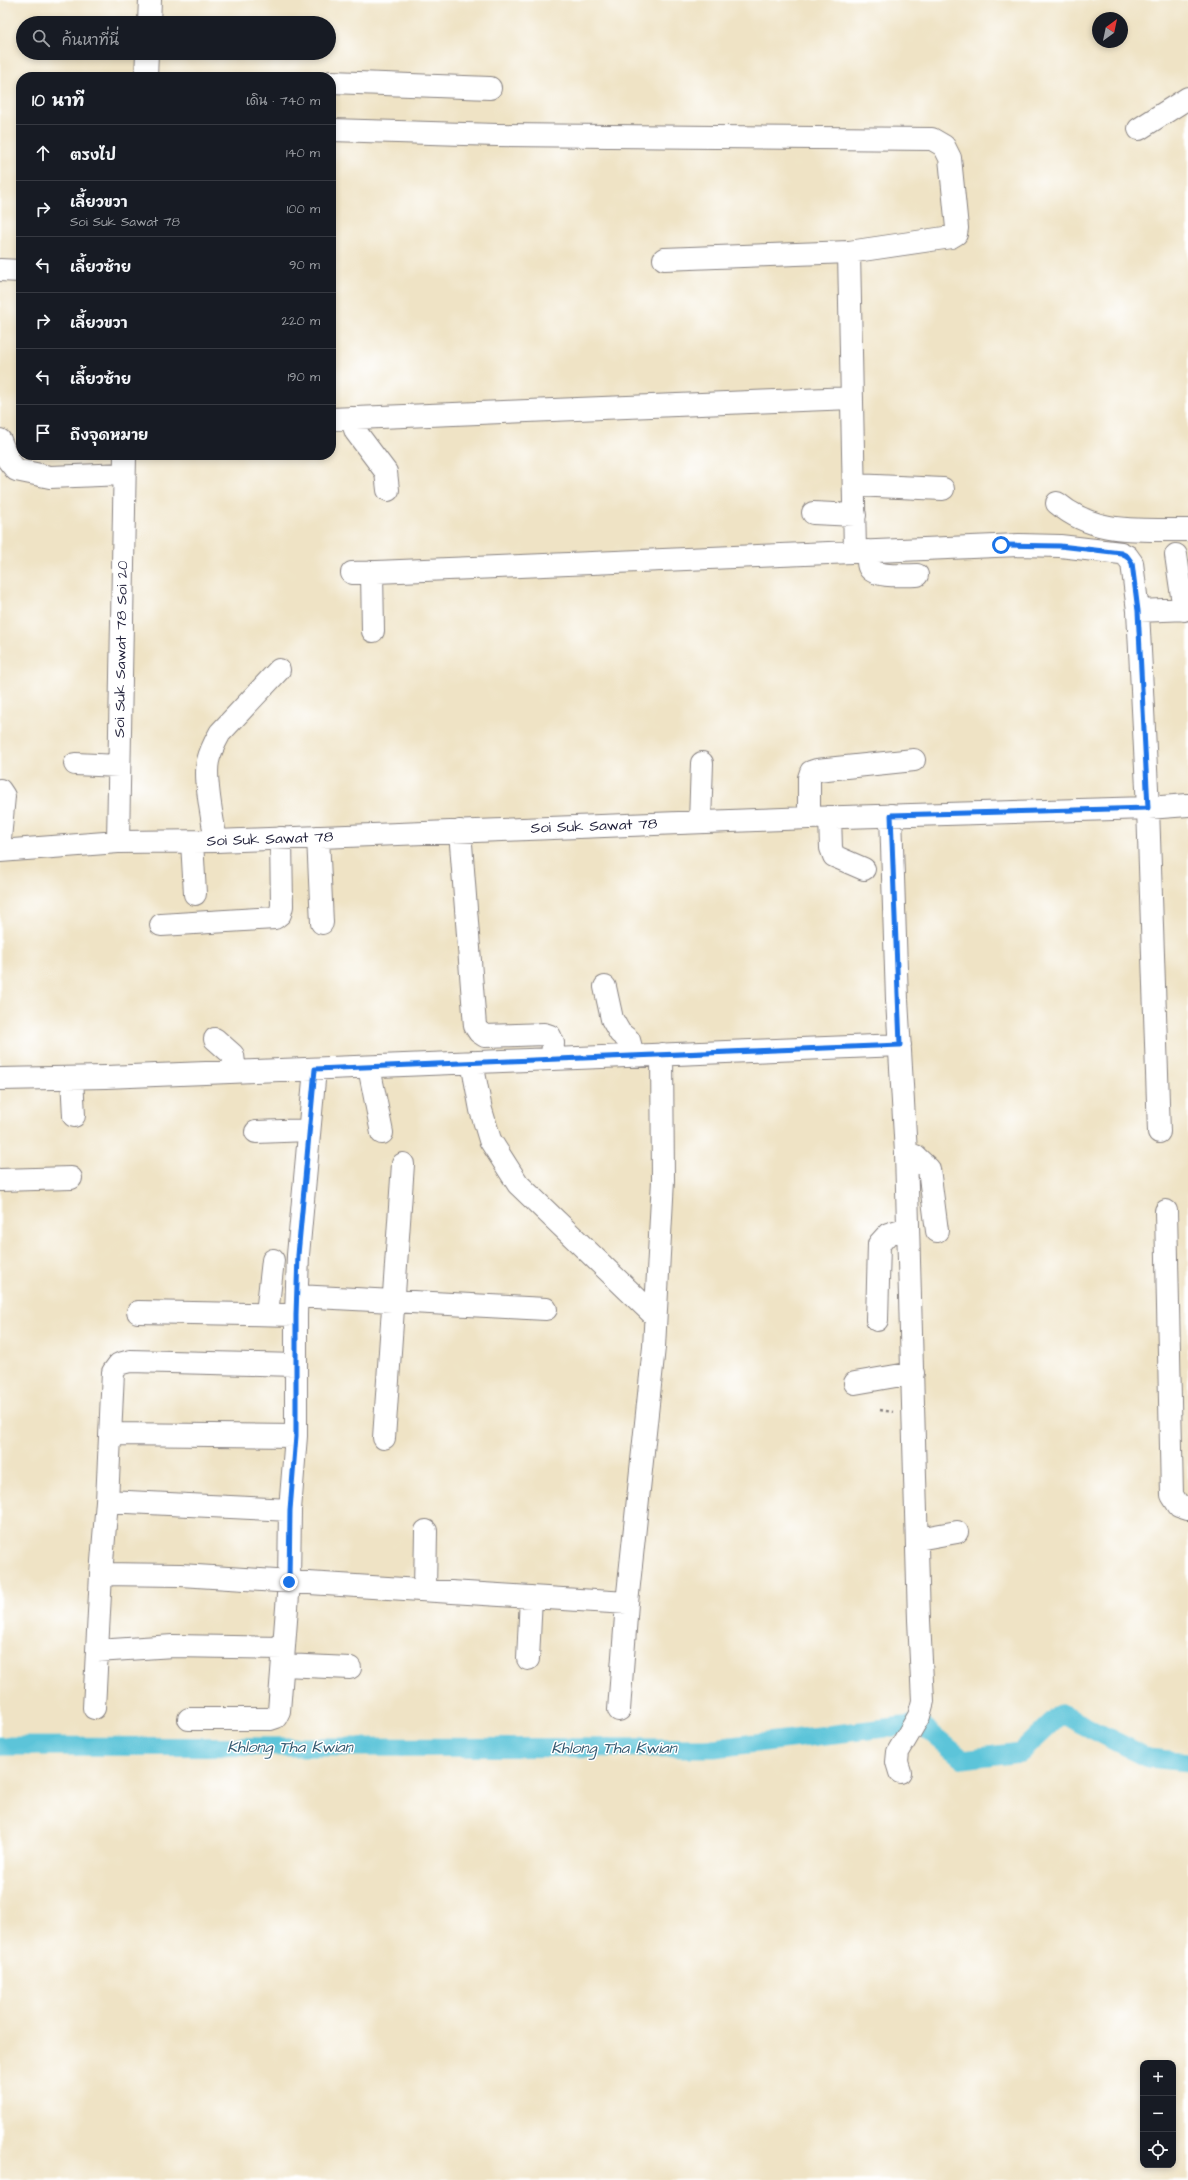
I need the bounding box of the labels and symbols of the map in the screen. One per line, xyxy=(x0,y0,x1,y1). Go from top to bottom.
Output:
north arrow xyxy=(1092,12,1128,48)
route start xyxy=(992,536,1010,554)
street label: Soi Suk Sawat 78 Soi 20 xyxy=(109,560,133,738)
street label: Soi Suk Sawat 78 xyxy=(530,813,658,839)
street label: Soi Suk Sawat 78 xyxy=(206,826,334,852)
route end xyxy=(280,1573,298,1591)
water label: Khlong Tha Kwian xyxy=(227,1736,355,1759)
water label: Khlong Tha Kwian xyxy=(551,1737,679,1760)

